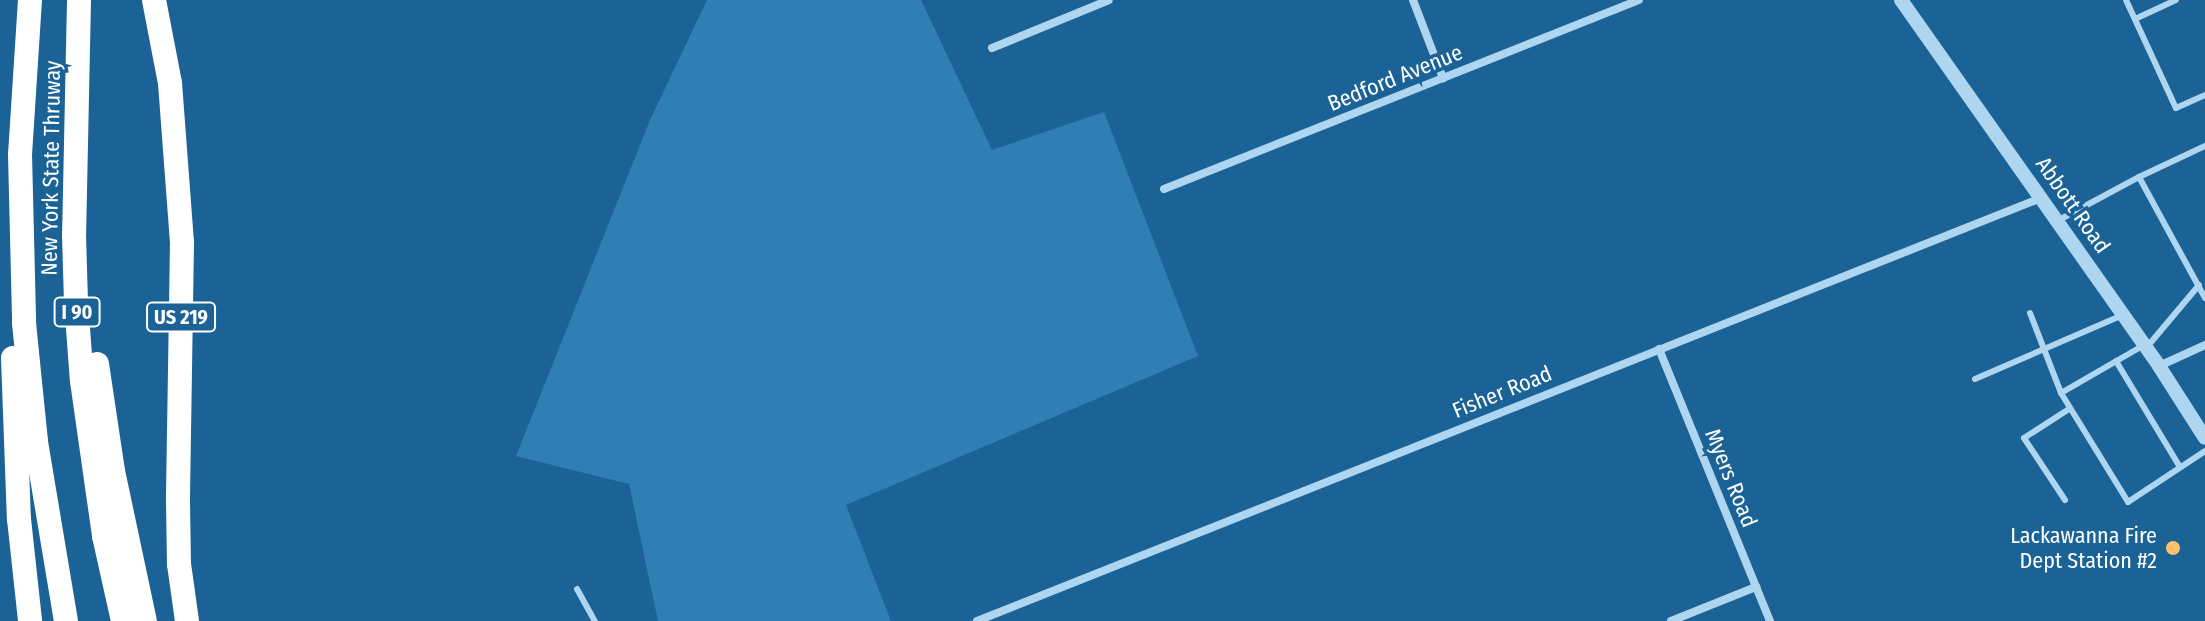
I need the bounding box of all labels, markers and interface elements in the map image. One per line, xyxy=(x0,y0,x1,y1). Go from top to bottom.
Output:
street label: Bedford Avenue xyxy=(1324,39,1466,117)
street label: New York State Thruway xyxy=(36,60,66,276)
street label: Abbott Road xyxy=(2030,152,2116,258)
road number: I 90 xyxy=(53,296,101,328)
road number: US 219 xyxy=(145,301,217,333)
street label: Fisher Road xyxy=(1448,360,1556,424)
street label: Myers Road xyxy=(1699,425,1763,531)
place label: Lackawanna Fire Dept Station #2 xyxy=(2010,522,2157,574)
marker: Lackawanna Fire Dept Station #2 xyxy=(2164,539,2182,557)

